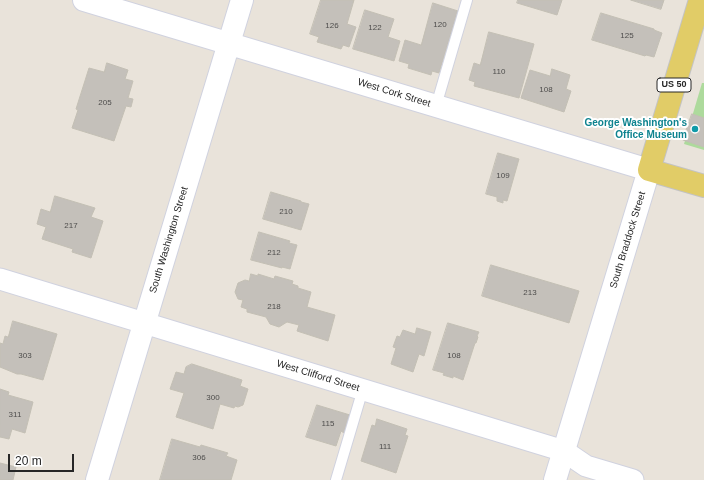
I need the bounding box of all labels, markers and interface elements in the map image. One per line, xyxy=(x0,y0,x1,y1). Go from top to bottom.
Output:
house number: 120 xyxy=(433,20,447,30)
house number: 126 xyxy=(325,21,339,31)
house number: 122 xyxy=(368,23,382,33)
house number: 125 xyxy=(620,31,634,41)
house number: 110 xyxy=(493,67,505,77)
street label: West Cork Street xyxy=(356,76,432,110)
road number: US 50 xyxy=(657,78,691,92)
house number: 108 xyxy=(539,85,553,95)
house number: 205 xyxy=(98,98,112,108)
place label: George Washington's Office Museum xyxy=(584,117,687,140)
marker: George Washington's Office Museum xyxy=(690,124,700,134)
house number: 109 xyxy=(496,171,510,181)
street label: South Washington Street xyxy=(147,185,191,295)
street label: South Braddock Street xyxy=(608,190,648,290)
house number: 210 xyxy=(279,207,293,217)
house number: 217 xyxy=(64,221,78,231)
house number: 212 xyxy=(267,248,281,258)
house number: 213 xyxy=(523,288,537,298)
house number: 218 xyxy=(267,302,281,312)
house number: 303 xyxy=(18,351,32,361)
house number: 108 xyxy=(447,351,461,361)
street label: West Clifford Street xyxy=(275,358,361,394)
house number: 300 xyxy=(206,393,220,403)
house number: 311 xyxy=(9,410,21,420)
house number: 115 xyxy=(322,419,334,429)
house number: 111 xyxy=(379,442,391,452)
scale bar xyxy=(10,446,76,472)
house number: 306 xyxy=(192,453,206,463)
text: 20 m xyxy=(15,454,42,468)

